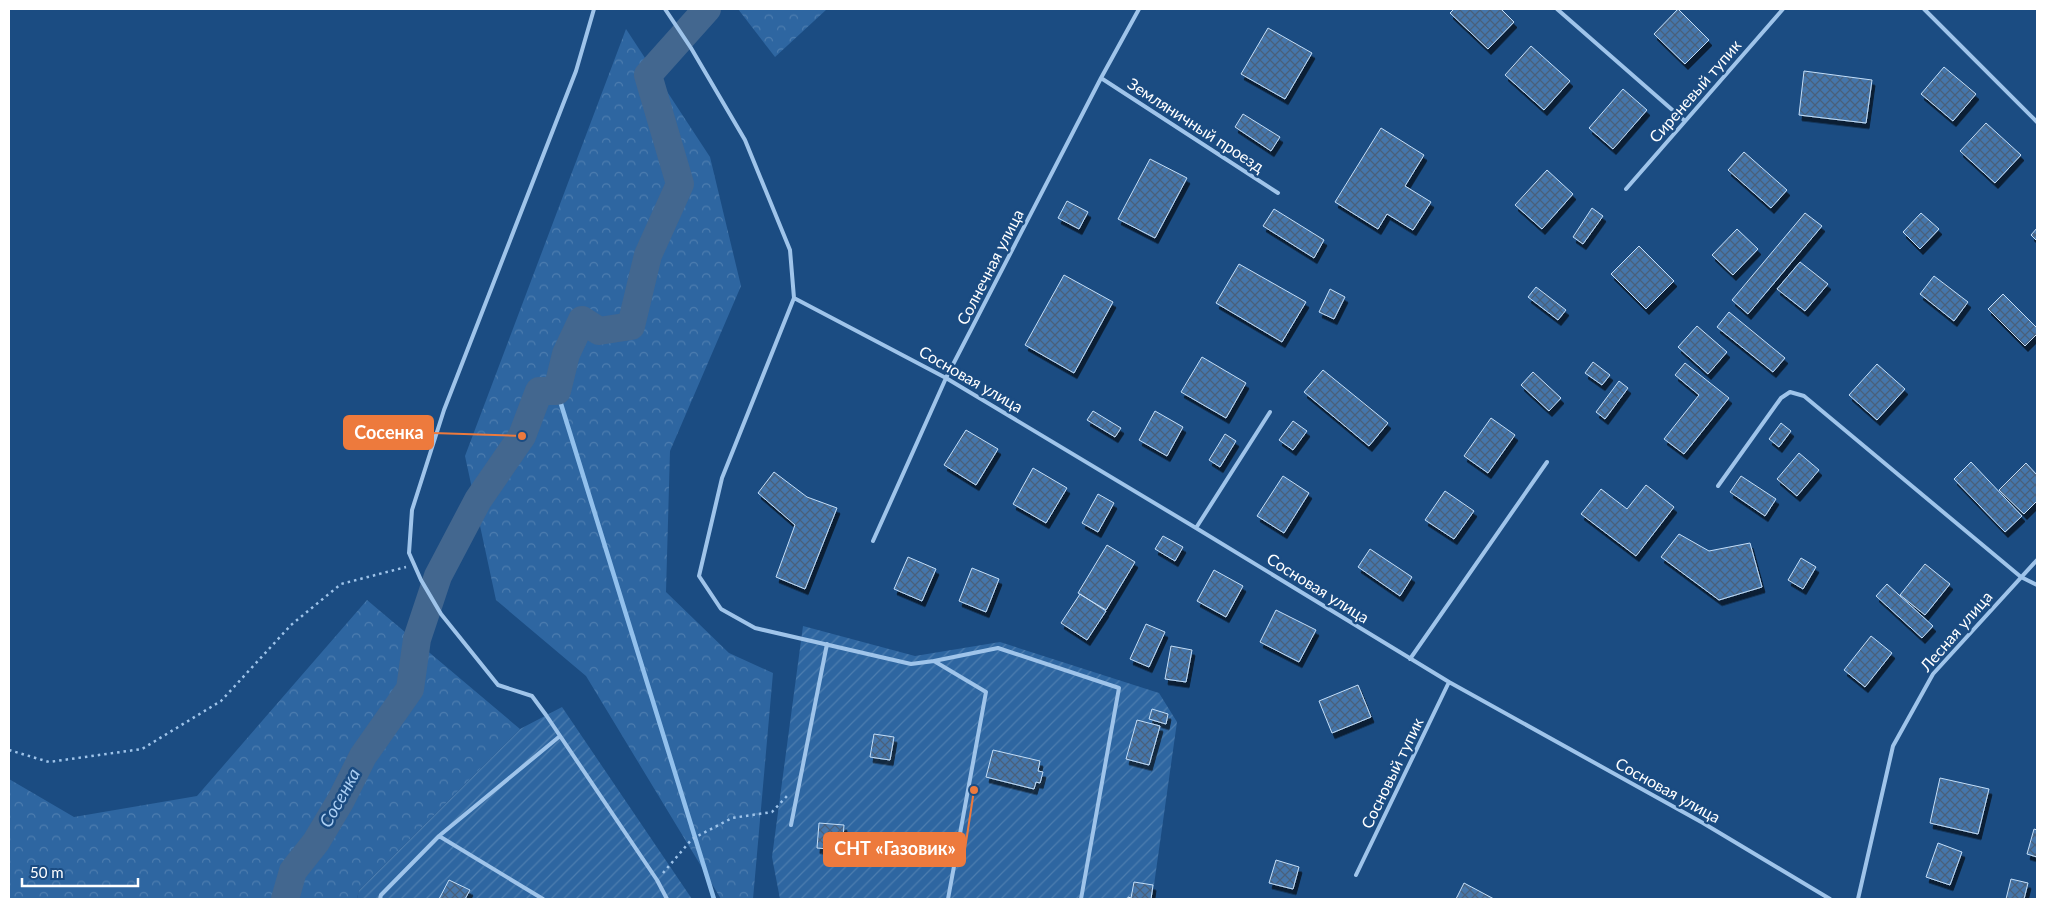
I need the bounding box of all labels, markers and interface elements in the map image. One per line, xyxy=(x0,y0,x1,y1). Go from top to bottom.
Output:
street label: Сиреневый тупик xyxy=(1645,35,1745,146)
street label: Земляничный проезд xyxy=(1124,73,1268,176)
street label: Солнечная улица xyxy=(952,206,1027,328)
street label: Сосновая улица xyxy=(916,341,1027,416)
callout: Сосенка xyxy=(344,416,433,449)
text: Сосенка xyxy=(354,421,424,443)
street label: Сосновая улица xyxy=(1264,549,1373,627)
street label: Лесная улица xyxy=(1915,587,1996,675)
street label: Сосновый тупик xyxy=(1357,714,1427,831)
street label: Сосновая улица xyxy=(1613,753,1724,826)
water label: Сосенка xyxy=(314,764,364,831)
callout: СНТ «Газовик» xyxy=(824,833,965,866)
text: СНТ «Газовик» xyxy=(834,837,956,859)
scale bar xyxy=(22,856,139,888)
text: 50 m xyxy=(30,863,64,881)

